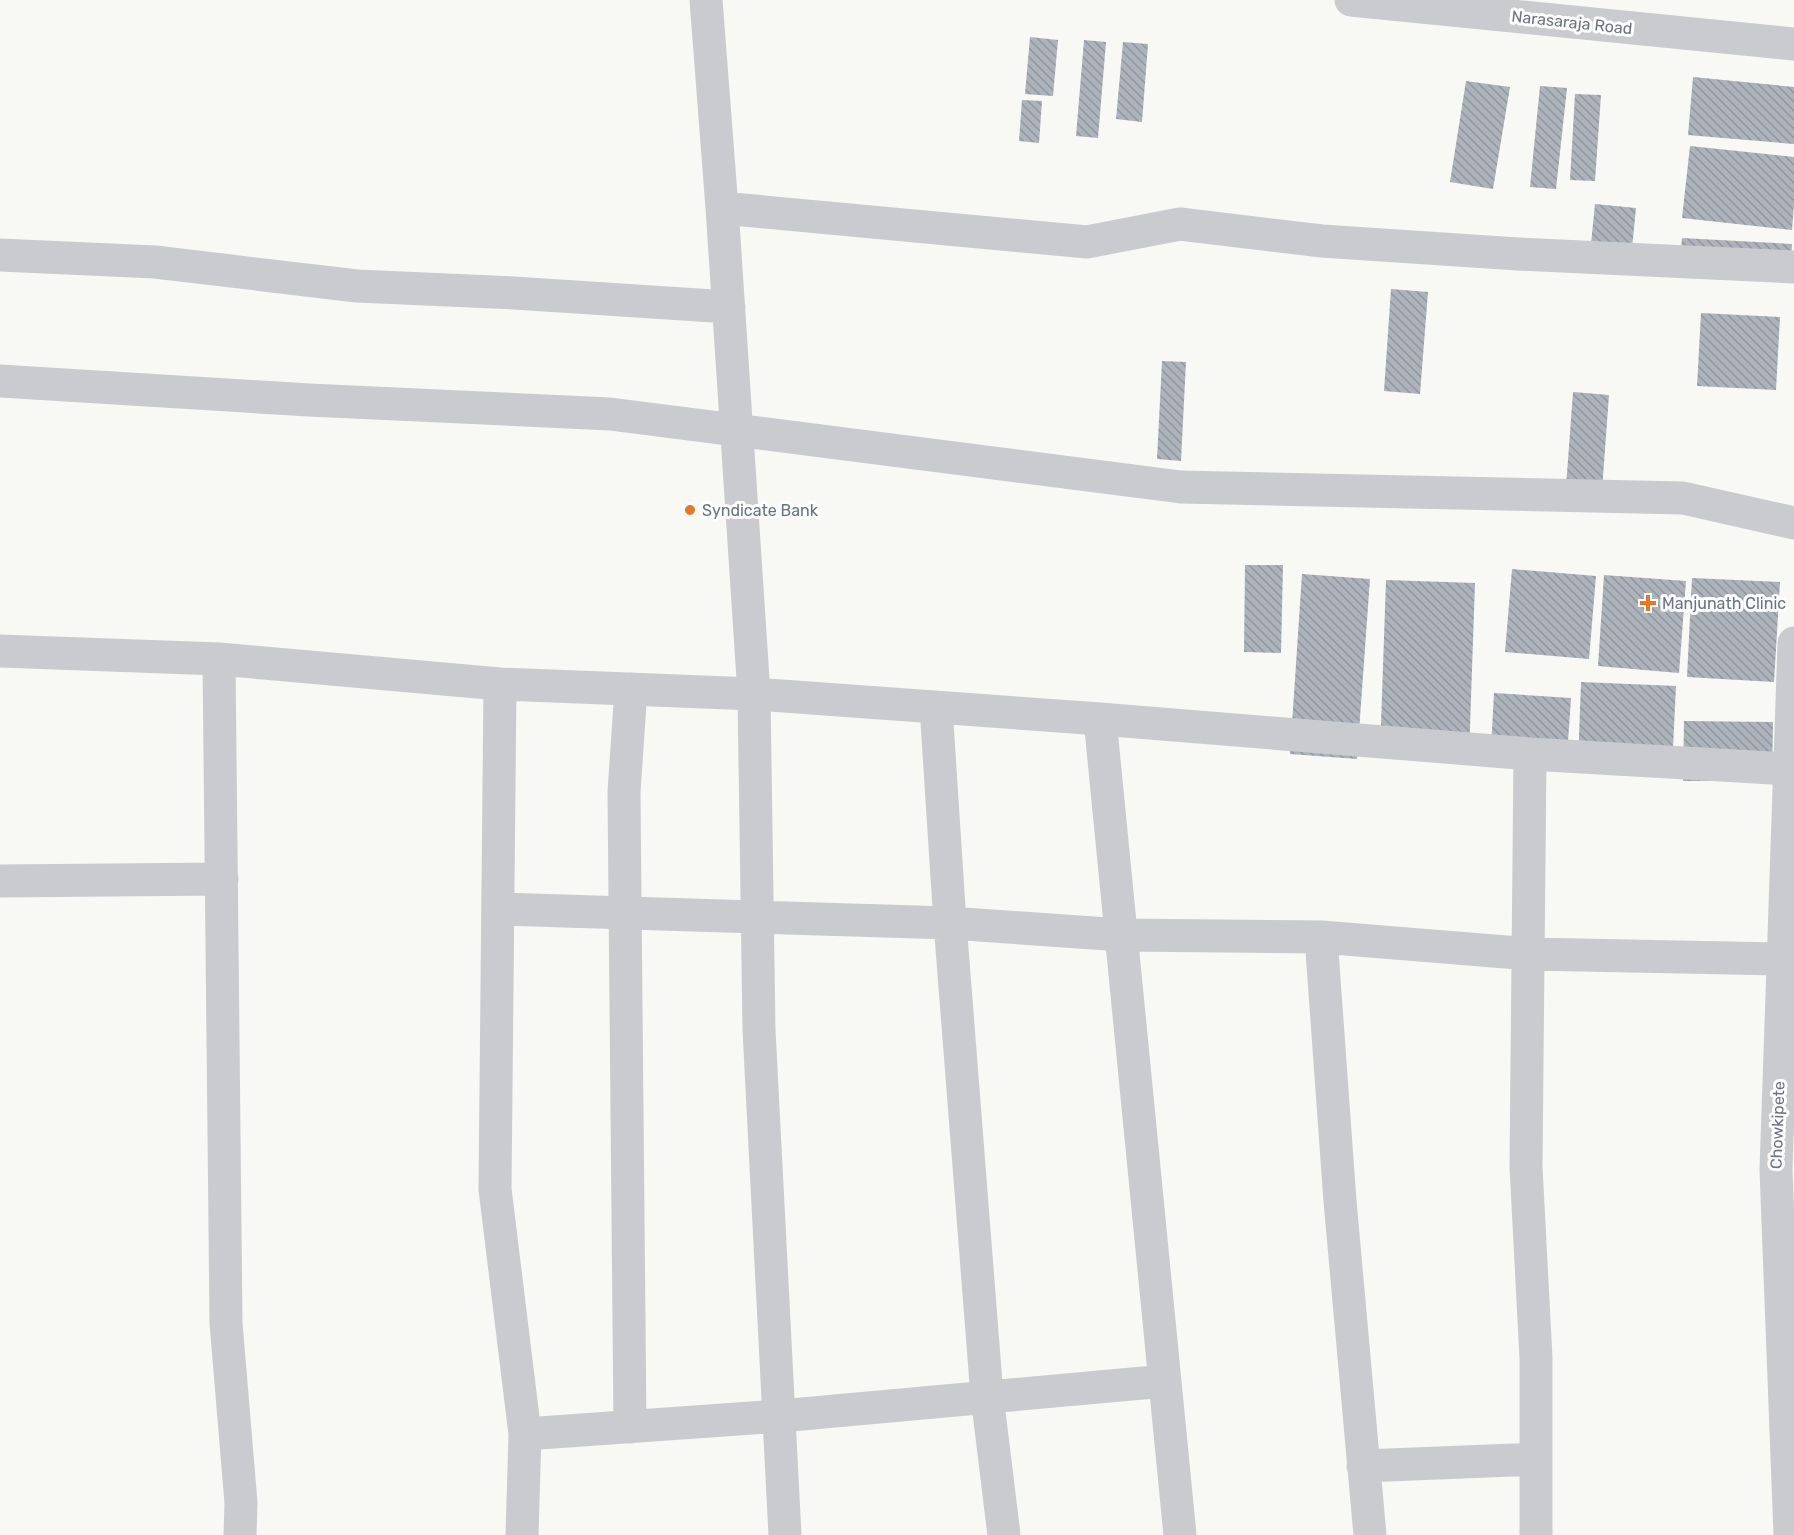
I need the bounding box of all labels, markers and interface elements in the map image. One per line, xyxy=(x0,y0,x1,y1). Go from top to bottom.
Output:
street label: Narasaraja Road xyxy=(1511,7,1633,38)
place label: Syndicate Bank xyxy=(702,501,819,520)
marker: Syndicate Bank xyxy=(683,503,697,517)
marker: Manjunath Clinic xyxy=(1639,594,1657,612)
place label: Manjunath Clinic xyxy=(1662,594,1786,613)
street label: Chowkipete xyxy=(1766,1081,1789,1169)

